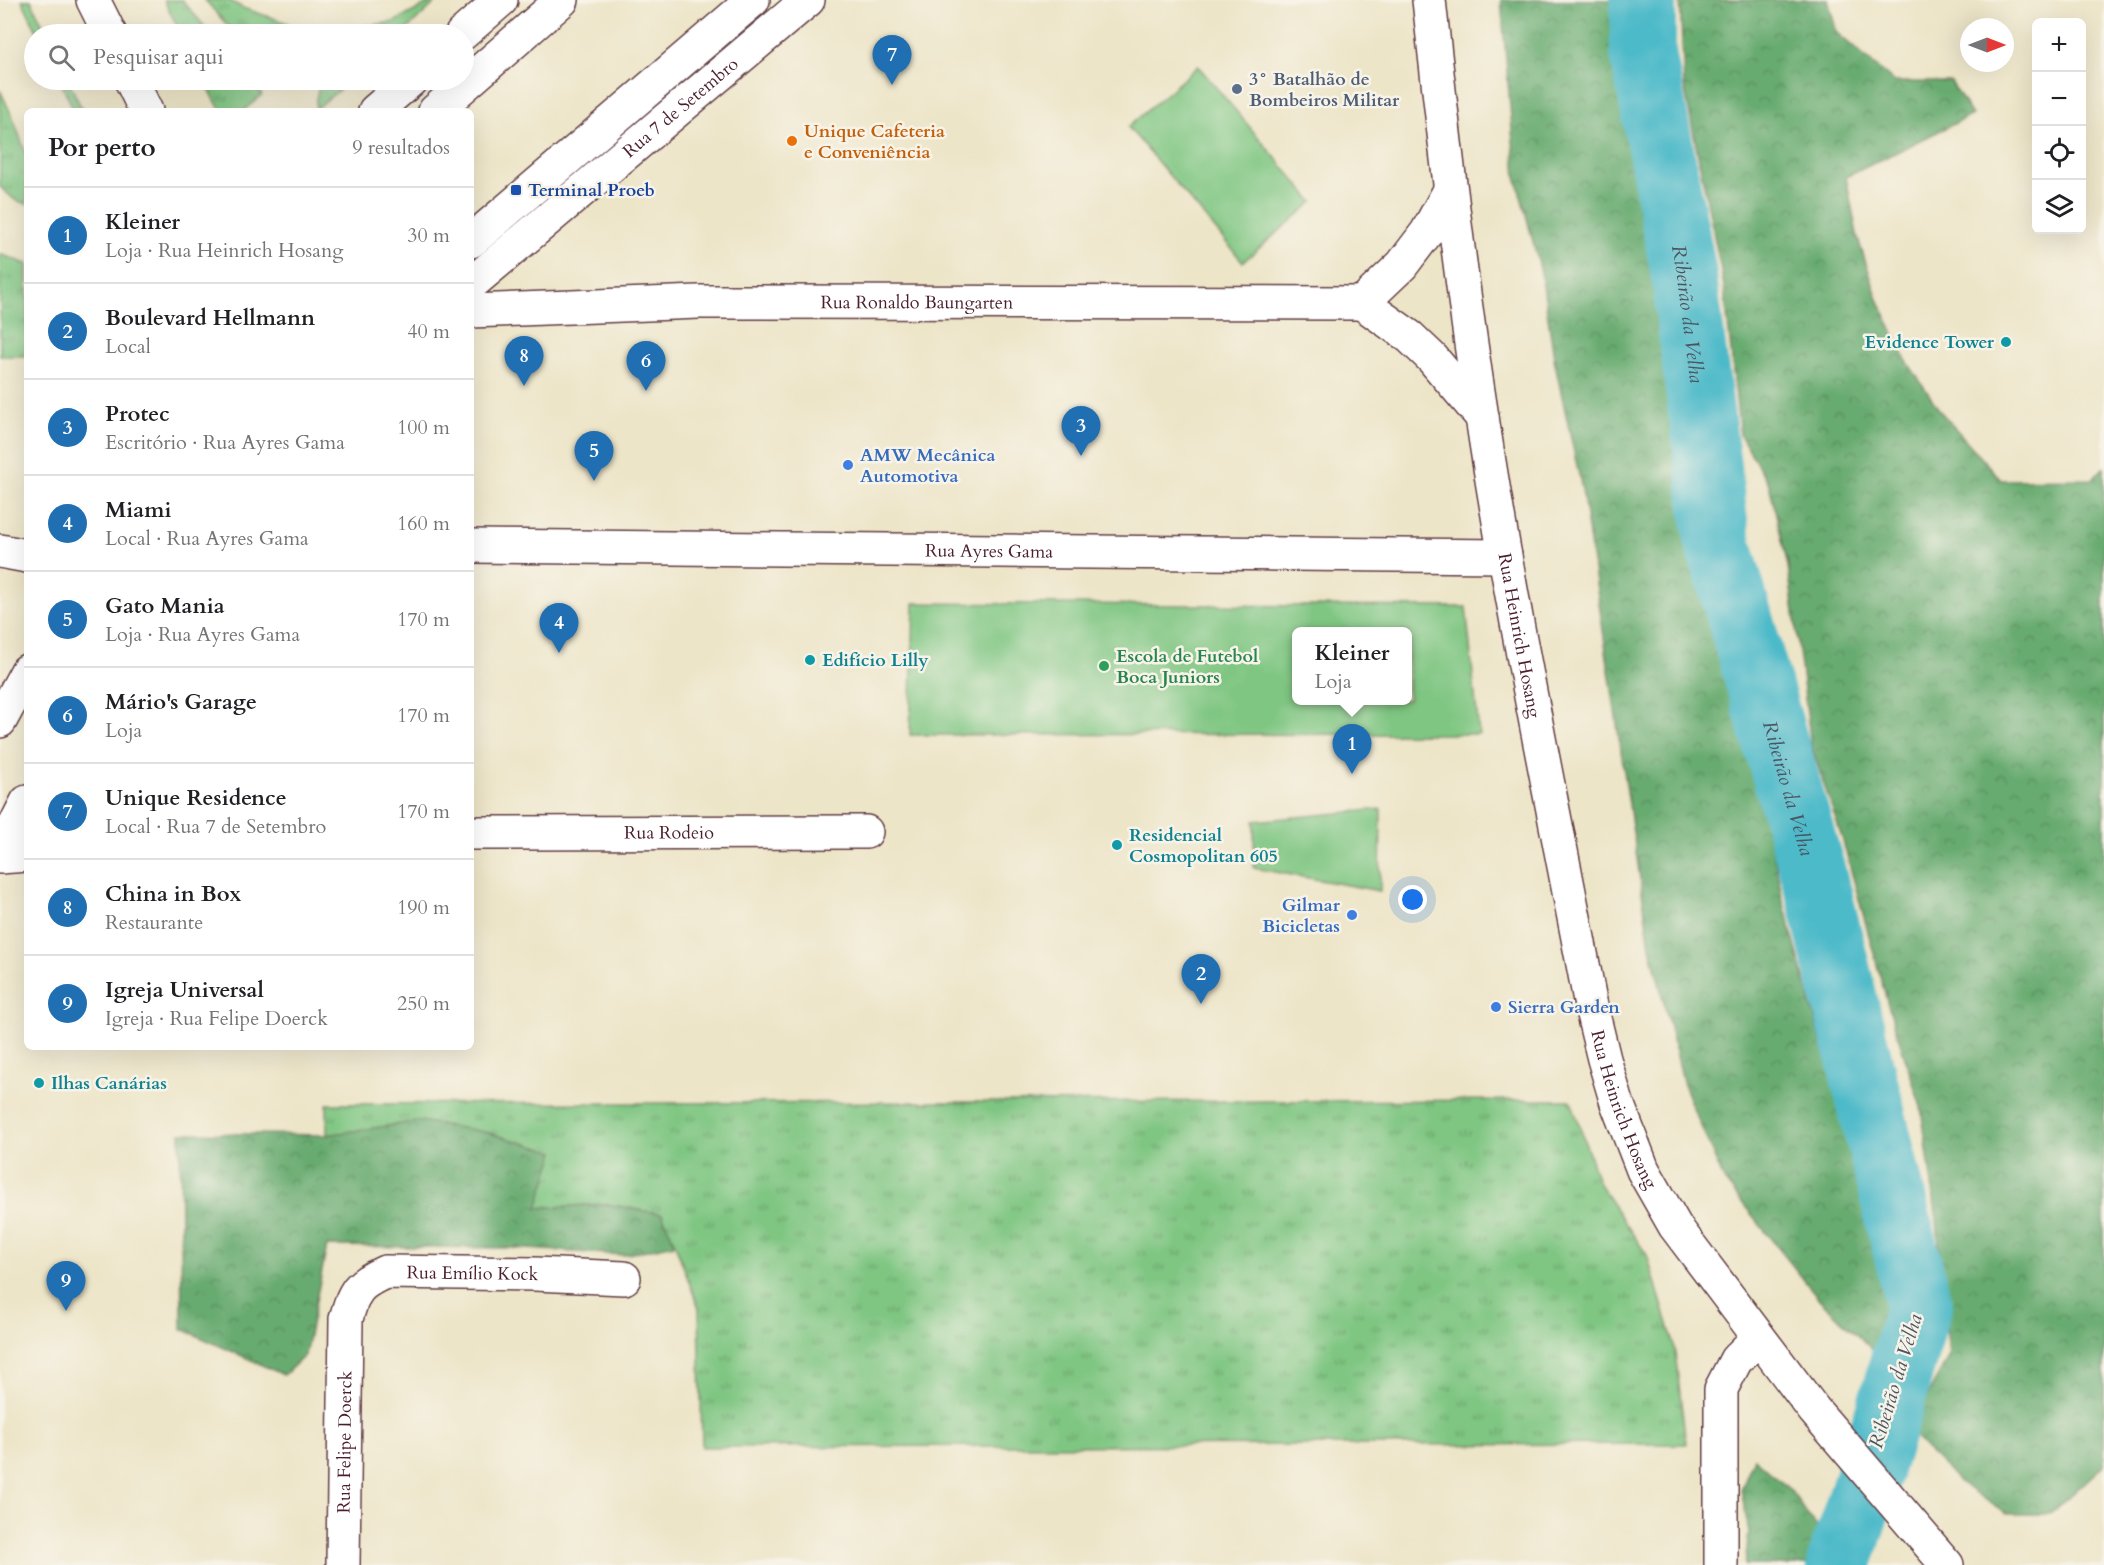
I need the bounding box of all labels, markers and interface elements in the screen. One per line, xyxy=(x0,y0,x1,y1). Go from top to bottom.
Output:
north arrow xyxy=(1960,18,2014,72)
map controls xyxy=(2032,18,2086,234)
button: + xyxy=(2032,18,2086,72)
search box xyxy=(24,24,474,90)
pin: 7 xyxy=(872,36,912,85)
icon: search xyxy=(45,41,78,74)
text: Pesquisar aqui xyxy=(93,42,224,72)
street label: Rua 7 de Setembro xyxy=(618,52,744,164)
place label: 3° Batalhão de Bombeiros Militar xyxy=(1249,67,1400,113)
button: − xyxy=(2032,72,2086,126)
marker: 3° Batalhão de Bombeiros Militar xyxy=(1230,82,1244,96)
place label: Unique Cafeteria e Conveniência xyxy=(804,119,945,165)
button: locate xyxy=(2032,126,2086,180)
text: Por perto xyxy=(48,130,156,165)
text: 9 resultados xyxy=(352,134,450,161)
marker: Unique Cafeteria e Conveniência xyxy=(785,134,799,148)
place label: Terminal Proeb xyxy=(528,178,655,203)
button: layers xyxy=(2032,180,2086,234)
marker: Terminal Proeb xyxy=(509,183,523,197)
text: Kleiner xyxy=(105,207,180,237)
text: 1 xyxy=(62,222,73,249)
text: 30 m xyxy=(407,222,450,249)
text: Loja · Rua Heinrich Hosang xyxy=(105,237,343,264)
water label: Ribeirão da Velha xyxy=(1665,243,1710,385)
street label: Rua Ronaldo Baungarten xyxy=(820,290,1014,315)
text: Boulevard Hellmann xyxy=(105,303,315,333)
text: 2 xyxy=(62,318,73,345)
text: 40 m xyxy=(407,318,450,345)
place label: Evidence Tower xyxy=(1865,330,1995,355)
text: Local xyxy=(105,333,151,360)
marker: Evidence Tower xyxy=(1999,335,2013,349)
pin: 8 xyxy=(504,336,544,386)
pin: 6 xyxy=(626,342,666,391)
text: Protec xyxy=(105,399,170,429)
pin: 3 xyxy=(1062,406,1100,456)
text: 3 xyxy=(62,414,73,441)
text: 100 m xyxy=(397,414,450,441)
text: Escritório · Rua Ayres Gama xyxy=(105,429,345,456)
pin: 5 xyxy=(574,432,614,481)
place label: AMW Mecânica Automotiva xyxy=(860,443,996,489)
marker: AMW Mecânica Automotiva xyxy=(841,458,855,472)
text: Miami xyxy=(105,495,172,525)
text: 4 xyxy=(62,510,73,537)
text: 160 m xyxy=(397,510,450,537)
text: Local · Rua Ayres Gama xyxy=(105,525,309,552)
street label: Rua Ayres Gama xyxy=(925,538,1053,565)
street label: Rua Heinrich Hosang xyxy=(1492,551,1547,721)
text: Gato Mania xyxy=(105,591,225,621)
pin: 4 xyxy=(540,604,578,653)
text: 5 xyxy=(62,606,73,633)
text: 170 m xyxy=(397,606,450,633)
text: Loja · Rua Ayres Gama xyxy=(105,621,300,648)
popup xyxy=(1292,627,1412,705)
text: Kleiner xyxy=(1314,638,1390,668)
place label: Escola de Futebol Boca Juniors xyxy=(1116,644,1258,690)
place label: Edifício Lilly xyxy=(822,648,929,673)
marker: Edifício Lilly xyxy=(803,653,817,667)
marker: Escola de Futebol Boca Juniors xyxy=(1097,659,1111,673)
text: Loja xyxy=(1314,668,1352,695)
text: Mário's Garage xyxy=(105,687,257,717)
text: 6 xyxy=(62,702,73,729)
text: 170 m xyxy=(397,702,450,729)
text: Loja xyxy=(105,717,142,744)
water label: Ribeirão da Velha xyxy=(1756,718,1820,859)
pin: 1 xyxy=(1332,724,1372,774)
text: Unique Residence xyxy=(105,783,287,813)
text: 7 xyxy=(62,798,73,825)
text: 170 m xyxy=(397,798,450,825)
text: Local · Rua 7 de Setembro xyxy=(105,813,326,840)
street label: Rua Rodeio xyxy=(624,820,714,846)
place label: Residencial Cosmopolitan 605 xyxy=(1129,823,1278,869)
marker: Residencial Cosmopolitan 605 xyxy=(1110,838,1124,852)
text: China in Box xyxy=(105,879,242,909)
your location xyxy=(1398,885,1427,914)
place label: Gilmar Bicicletas xyxy=(1262,893,1341,939)
text: 8 xyxy=(62,894,73,921)
text: 190 m xyxy=(397,894,450,921)
marker: Gilmar Bicicletas xyxy=(1345,908,1359,922)
text: Restaurante xyxy=(105,909,203,936)
pin: 2 xyxy=(1182,954,1220,1004)
text: Igreja Universal xyxy=(105,975,264,1005)
text: 9 xyxy=(62,990,73,1017)
text: 250 m xyxy=(397,990,450,1017)
place label: Sierra Garden xyxy=(1508,995,1620,1020)
marker: Sierra Garden xyxy=(1489,1000,1503,1014)
text: Igreja · Rua Felipe Doerck xyxy=(105,1005,328,1032)
street label: Rua Heinrich Hosang xyxy=(1584,1027,1664,1194)
place label: Ilhas Canárias xyxy=(51,1071,167,1096)
marker: Ilhas Canárias xyxy=(32,1076,46,1090)
street label: Rua Emílio Kock xyxy=(407,1260,539,1287)
pin: 9 xyxy=(46,1262,86,1311)
water label: Ribeirão da Velha xyxy=(1862,1311,1929,1452)
street label: Rua Felipe Doerck xyxy=(332,1370,358,1514)

